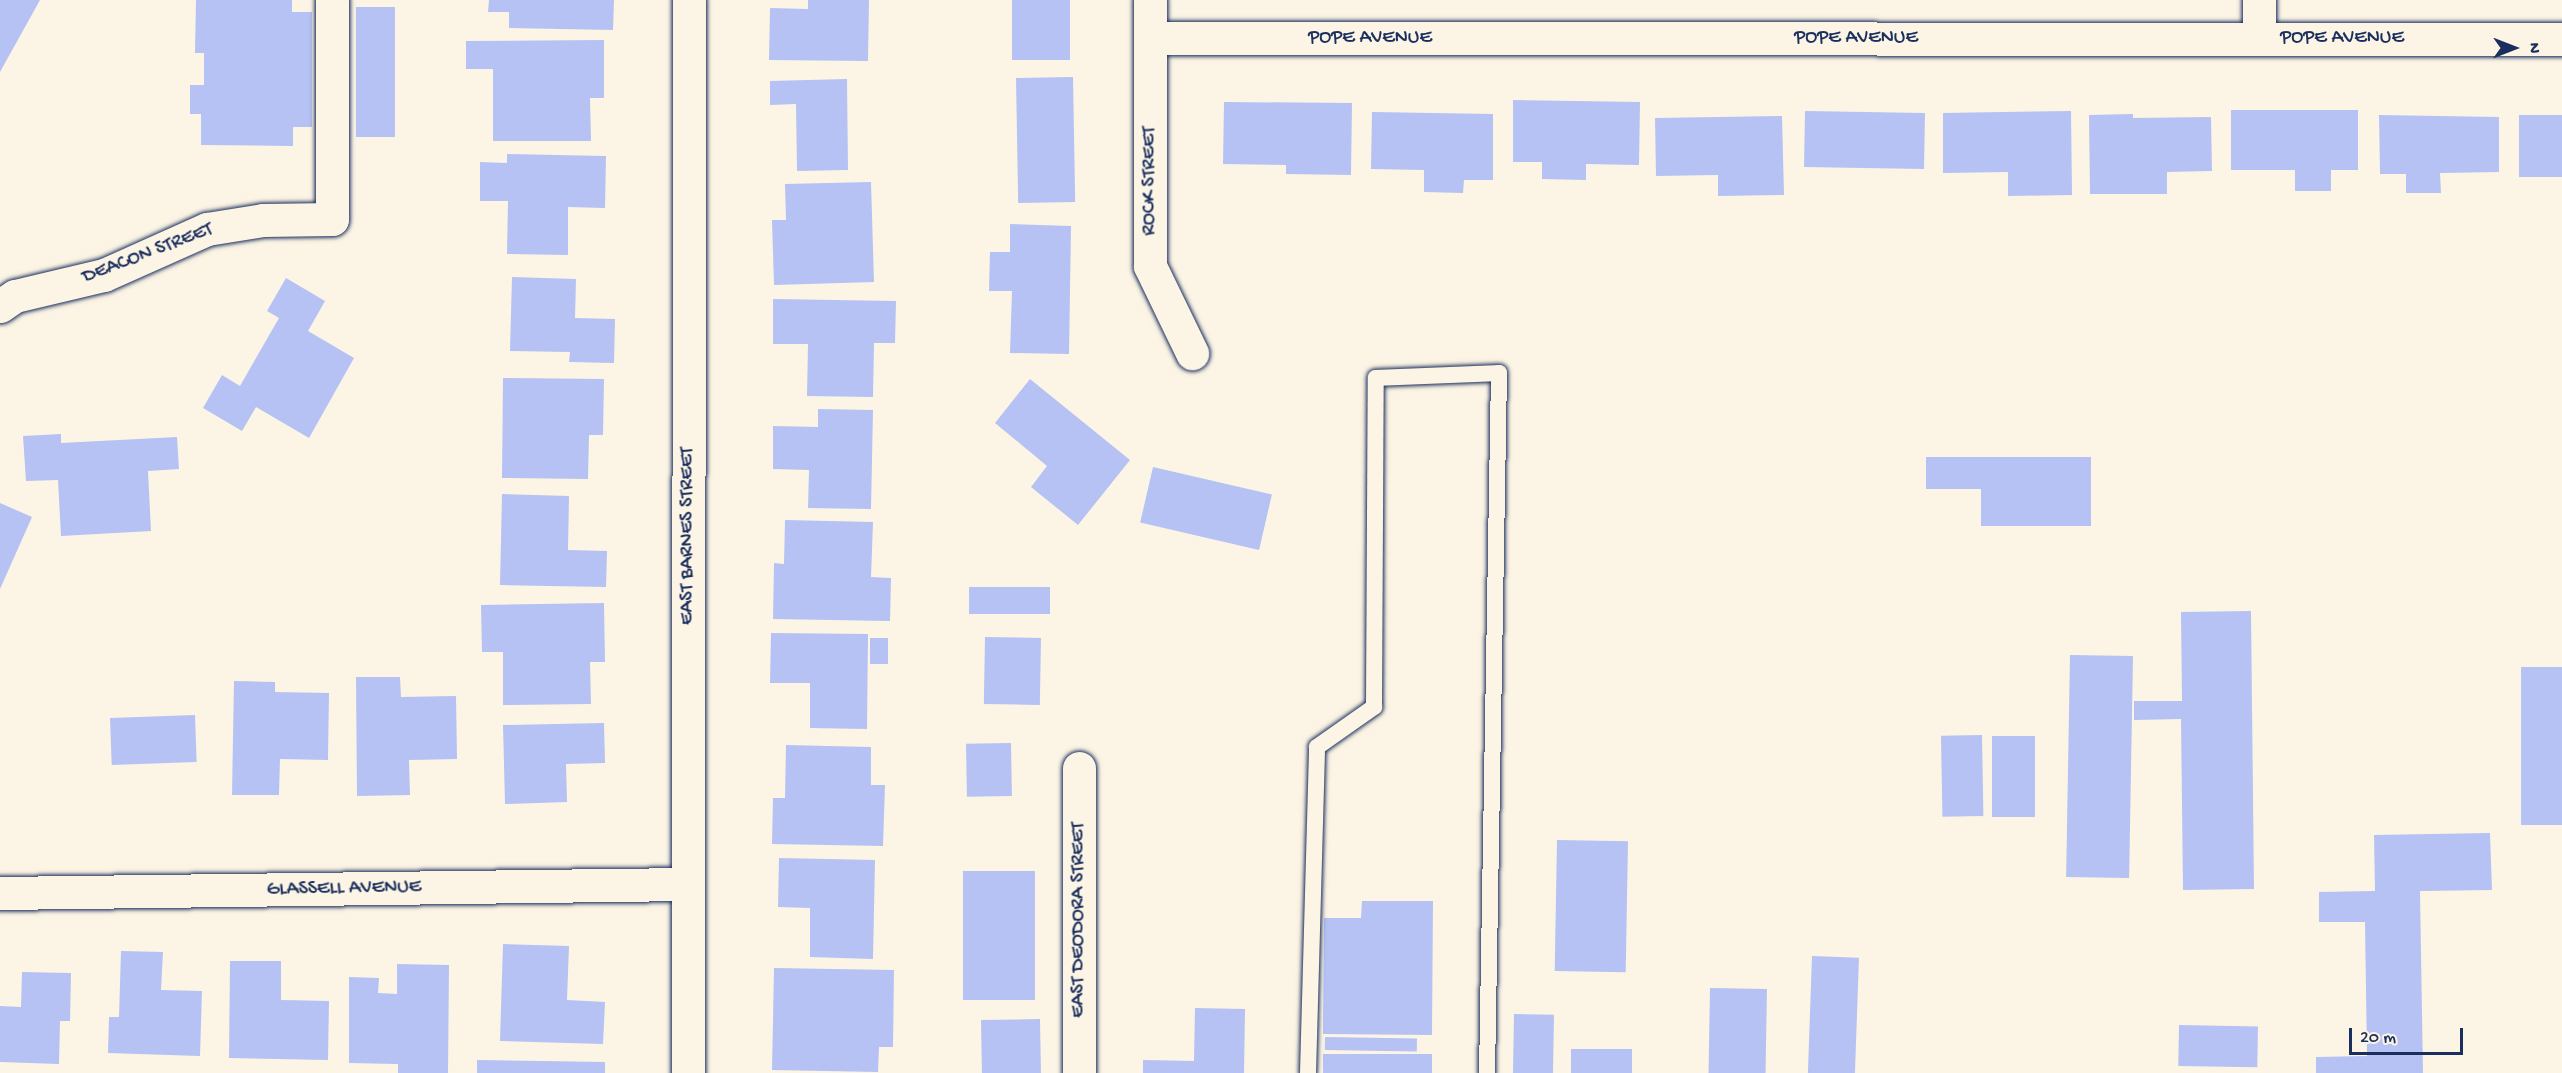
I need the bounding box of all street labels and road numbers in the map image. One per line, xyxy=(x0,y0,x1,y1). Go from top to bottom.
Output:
street label: POPE AVENUE xyxy=(1308,26,1432,50)
street label: POPE AVENUE xyxy=(1794,26,1918,50)
street label: POPE AVENUE xyxy=(2280,26,2404,50)
street label: ROCK STREET xyxy=(1138,126,1162,236)
street label: DEACON STREET xyxy=(79,218,217,290)
street label: EAST BARNES STREET xyxy=(676,447,700,625)
street label: EAST DEODORA STREET xyxy=(1067,822,1091,1018)
street label: GLASSELL AVENUE xyxy=(267,876,421,902)

